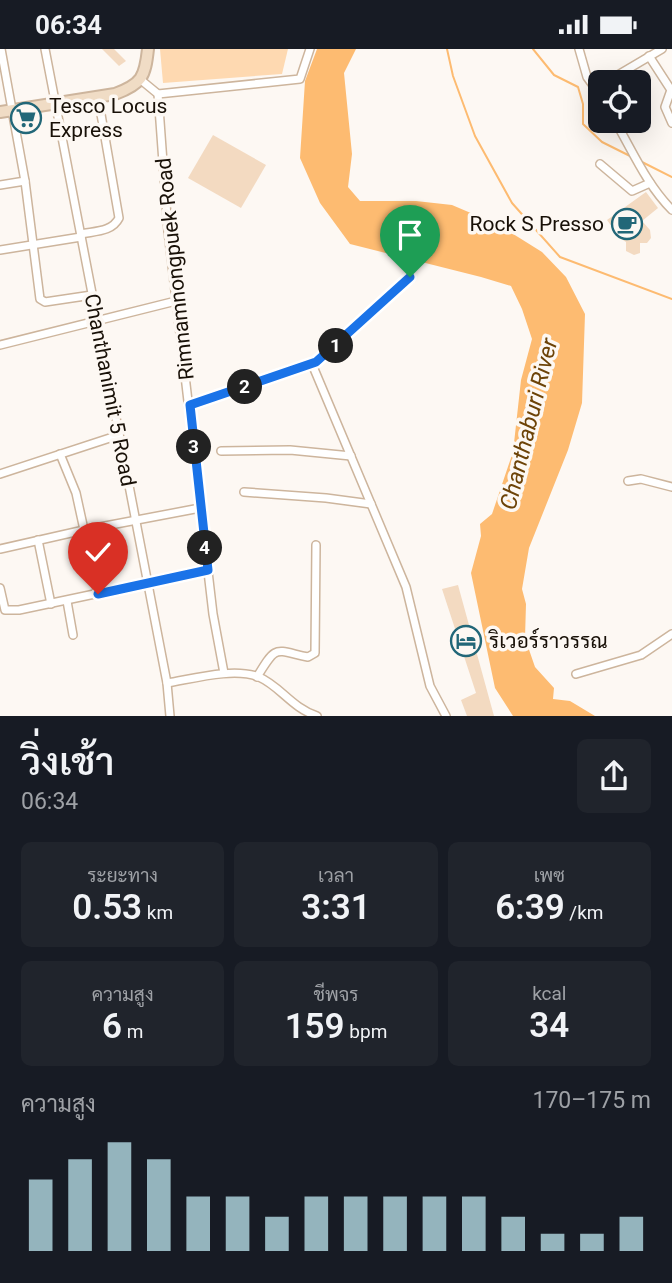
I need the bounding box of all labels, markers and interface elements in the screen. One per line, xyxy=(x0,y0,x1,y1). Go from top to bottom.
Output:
text: 06:34 xyxy=(35,10,102,40)
map controls xyxy=(588,70,651,133)
button: locate xyxy=(588,70,651,133)
place label: Tesco Locus Express xyxy=(49,94,167,142)
supermarket icon: Tesco Locus Express xyxy=(9,101,43,135)
street label: Rimnamnongpuek Road xyxy=(151,157,199,381)
pin xyxy=(380,205,440,277)
cafe icon: Rock S Presso xyxy=(610,207,644,241)
place label: Rock S Presso xyxy=(470,212,604,236)
icon: arrive xyxy=(391,216,429,254)
street label: Chanthanimit 5 Road xyxy=(80,292,140,488)
pin: 1 xyxy=(318,329,354,363)
text: 1 xyxy=(330,334,341,357)
water label: Chanthaburi River xyxy=(495,334,564,512)
pin: 2 xyxy=(228,369,262,405)
text: 2 xyxy=(239,375,250,398)
pin: 3 xyxy=(176,429,212,465)
text: 3 xyxy=(188,435,199,458)
pin xyxy=(68,522,128,594)
pin: 4 xyxy=(188,531,222,565)
icon: check xyxy=(79,533,117,571)
text: 4 xyxy=(199,536,210,559)
hotel icon: ริเวอร์ราวรรณ xyxy=(449,624,483,658)
place label: ริเวอร์ราวรรณ xyxy=(488,627,608,653)
button: share xyxy=(577,739,651,813)
text: วิ่งเช้า xyxy=(21,740,114,784)
text: 06:34 xyxy=(21,788,78,815)
text: ระยะทาง xyxy=(87,864,158,887)
text: เวลา xyxy=(318,864,354,887)
text: เพซ xyxy=(534,864,565,887)
text: 0.53 xyxy=(72,887,142,928)
text: 3:31 xyxy=(301,887,371,928)
text: 6:39 xyxy=(495,887,565,928)
text: km xyxy=(142,901,173,924)
text: /km xyxy=(565,901,604,924)
text: kcal xyxy=(532,982,567,1005)
text: ความสูง xyxy=(92,983,154,1006)
text: ชีพจร xyxy=(314,983,358,1006)
text: 34 xyxy=(529,1005,569,1046)
text: 6 xyxy=(102,1006,122,1047)
text: 159 xyxy=(285,1006,345,1047)
text: m xyxy=(122,1020,143,1043)
text: bpm xyxy=(345,1020,387,1043)
text: 170–175 m xyxy=(532,1087,651,1114)
text: ความสูง xyxy=(21,1091,96,1118)

